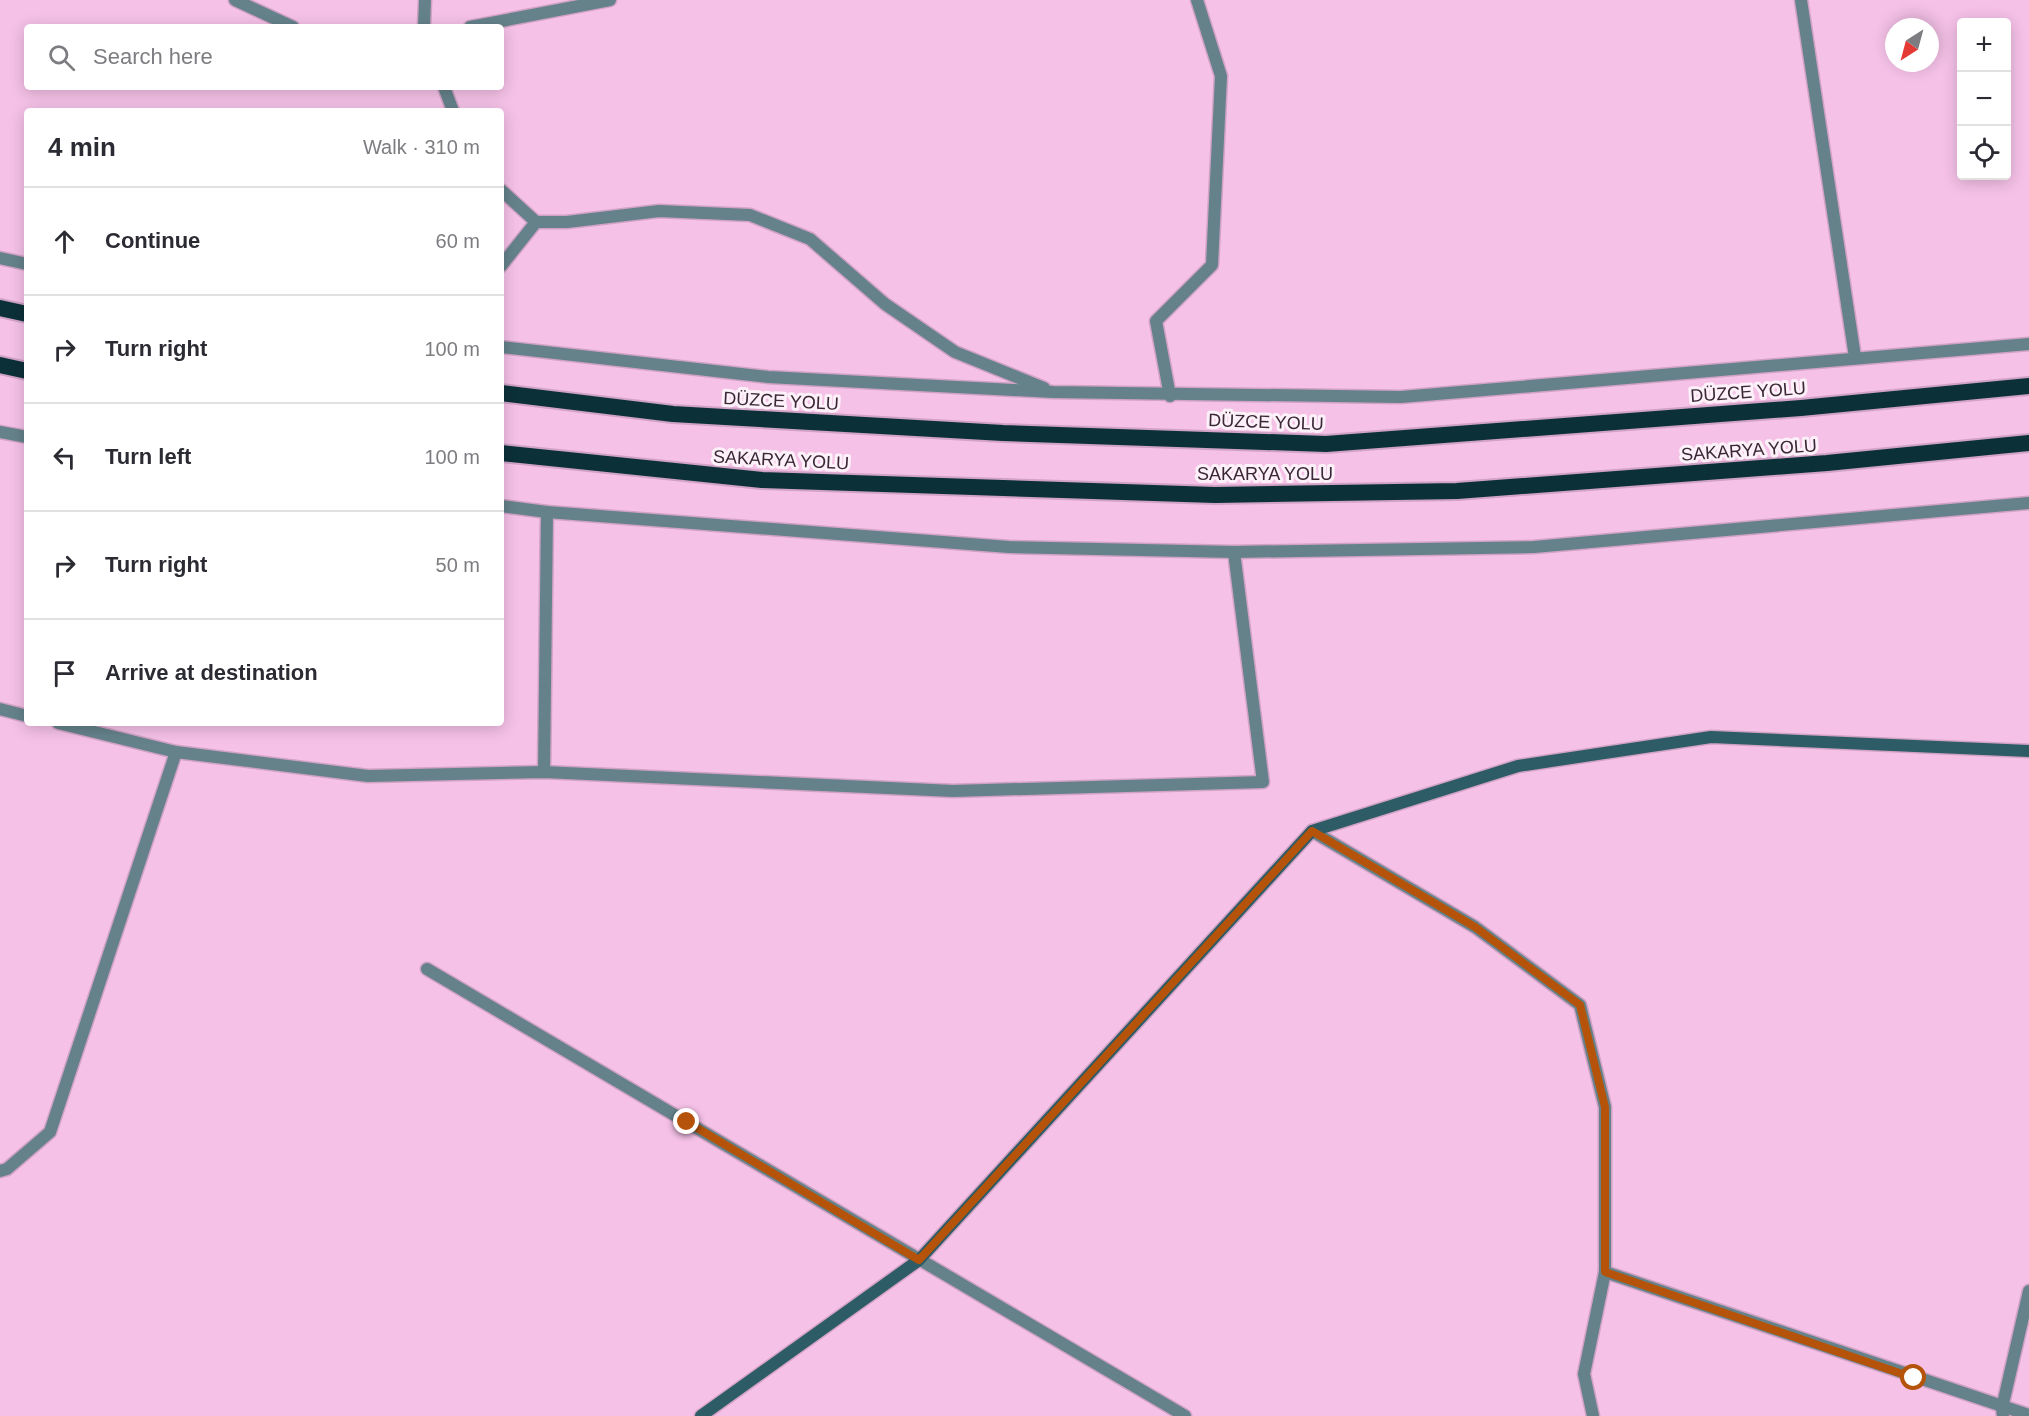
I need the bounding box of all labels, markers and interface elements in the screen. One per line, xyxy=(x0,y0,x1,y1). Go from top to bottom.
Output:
north arrow xyxy=(1885,18,1939,72)
map controls xyxy=(1957,18,2011,180)
button: + xyxy=(1957,18,2011,72)
search box xyxy=(24,24,504,90)
icon: search xyxy=(45,41,78,74)
text: Search here xyxy=(93,44,213,69)
button: − xyxy=(1957,72,2011,126)
button: locate xyxy=(1957,126,2011,180)
text: 4 min xyxy=(48,132,116,162)
text: Walk · 310 m xyxy=(363,136,480,158)
icon: ahead xyxy=(48,225,81,258)
text: Continue xyxy=(105,228,200,253)
text: 60 m xyxy=(436,230,480,252)
icon: right xyxy=(48,333,81,366)
text: Turn right xyxy=(105,336,207,361)
text: 100 m xyxy=(424,338,480,360)
street label: DÜZCE YOLU xyxy=(1690,378,1806,406)
street label: DÜZCE YOLU xyxy=(723,388,839,414)
street label: DÜZCE YOLU xyxy=(1208,410,1324,434)
street label: SAKARYA YOLU xyxy=(1680,435,1818,465)
icon: left xyxy=(48,441,81,474)
text: Turn left xyxy=(105,444,191,469)
text: 100 m xyxy=(424,446,480,468)
street label: SAKARYA YOLU xyxy=(713,446,849,474)
street label: SAKARYA YOLU xyxy=(1197,464,1333,484)
icon: right xyxy=(48,549,81,582)
text: Turn right xyxy=(105,552,207,577)
text: 50 m xyxy=(436,554,480,576)
icon: arrive xyxy=(48,657,81,690)
text: Arrive at destination xyxy=(105,660,318,685)
route end xyxy=(673,1108,699,1134)
route start xyxy=(1900,1364,1926,1390)

